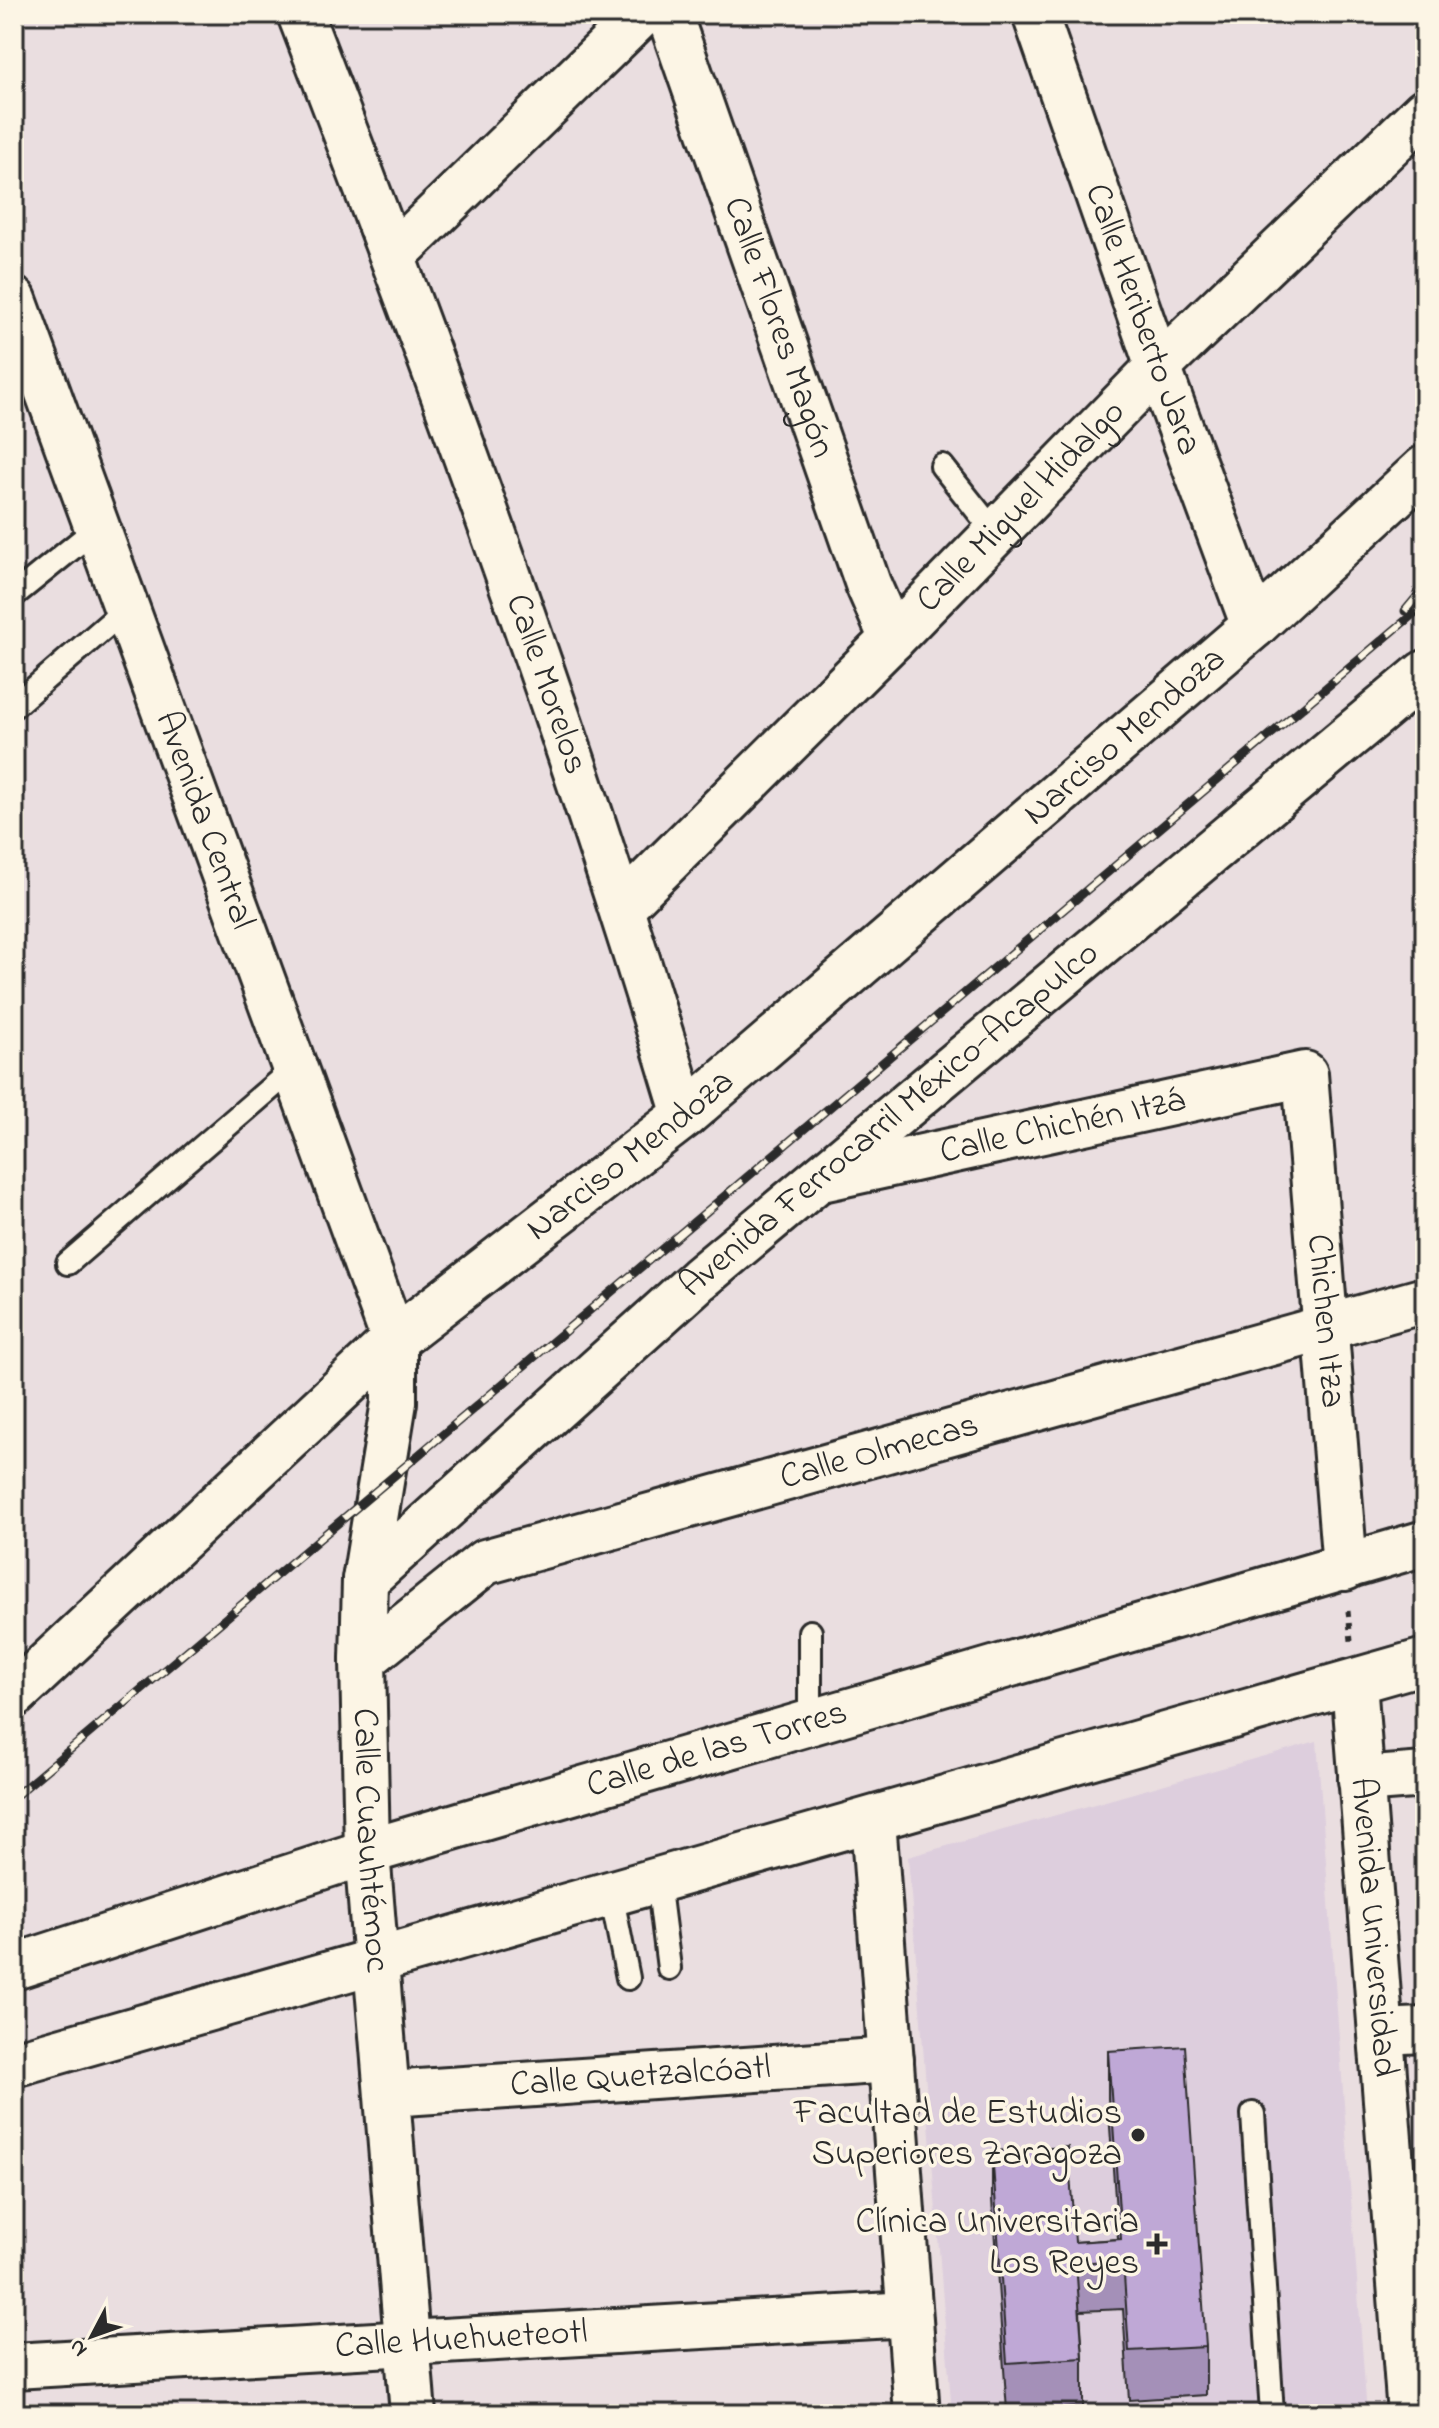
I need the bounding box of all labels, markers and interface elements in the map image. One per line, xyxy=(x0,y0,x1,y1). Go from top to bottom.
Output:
street label: Calle Heriberto Jara xyxy=(1070,177,1215,463)
street label: Calle Flores Magón xyxy=(708,190,848,465)
street label: Calle Miguel Hidalgo xyxy=(904,388,1138,626)
street label: Calle Morelos xyxy=(491,587,602,781)
street label: Narciso Mendoza xyxy=(1012,634,1238,839)
street label: Avenida Central xyxy=(140,704,268,937)
street label: Avenida Ferrocarril México-Acapulco xyxy=(668,929,1111,1311)
street label: Narciso Mendoza xyxy=(515,1057,747,1255)
street label: Calle Chichén Itzá xyxy=(935,1074,1190,1179)
street label: Chichen Itza xyxy=(1292,1232,1358,1410)
street label: Calle Olmecas xyxy=(774,1399,985,1505)
street label: Calle de las Torres xyxy=(580,1687,854,1813)
street label: Calle Cuauhtémoc xyxy=(338,1707,403,1974)
street label: Avenida Universidad xyxy=(1335,1776,1411,2079)
street label: Calle Quetzalcóatl xyxy=(508,2042,773,2112)
place label: Facultad de Estudios Superiores Zaragoza xyxy=(793,2088,1122,2182)
marker: Facultad de Estudios Superiores Zaragoza xyxy=(1129,2126,1147,2144)
place label: Clínica Universitaria Los Reyes xyxy=(855,2197,1139,2291)
marker: Clínica Universitaria Los Reyes xyxy=(1146,2233,1168,2255)
north arrow xyxy=(52,2296,132,2376)
street label: Calle Huehueteotl xyxy=(333,2306,589,2374)
text: N xyxy=(62,2331,96,2363)

